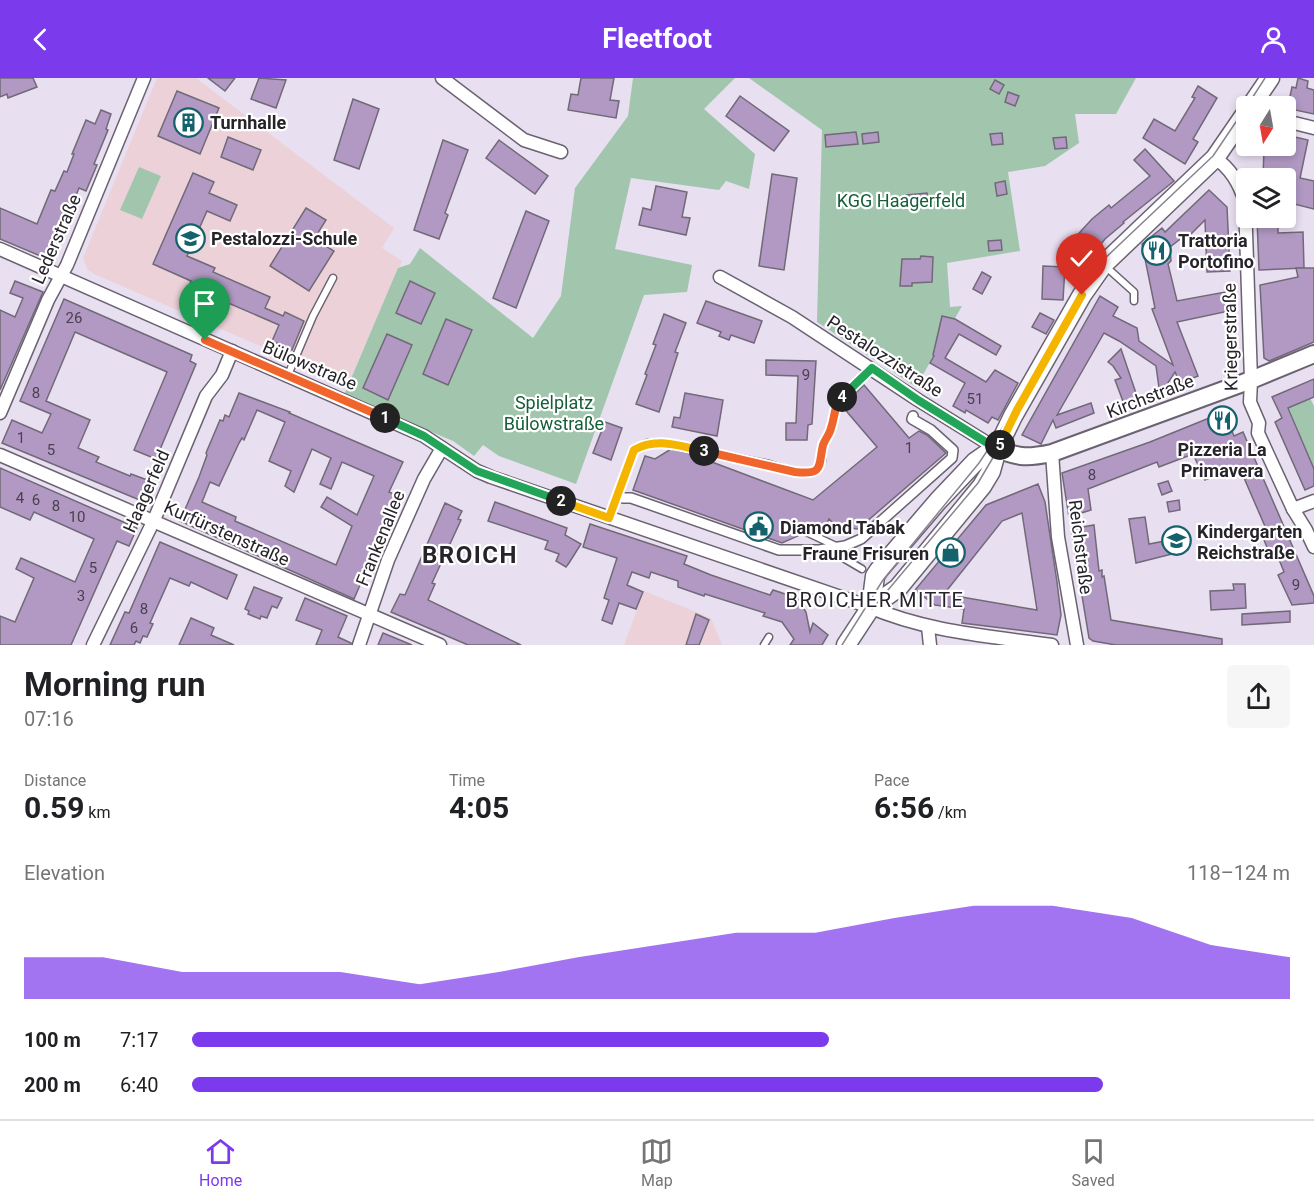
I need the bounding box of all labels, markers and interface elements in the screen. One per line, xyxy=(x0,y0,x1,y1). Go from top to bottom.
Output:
icon: back xyxy=(24,23,57,56)
text: Fleetfoot xyxy=(602,23,712,55)
icon: person xyxy=(1257,23,1290,56)
north arrow xyxy=(1236,96,1296,156)
map controls xyxy=(1236,96,1296,228)
building icon: Turnhalle xyxy=(173,106,205,138)
place label: Turnhalle xyxy=(210,112,287,133)
button: layers xyxy=(1236,168,1296,228)
park label: KGG Haagerfeld xyxy=(837,190,965,211)
street label: Lederstraße xyxy=(27,191,85,287)
school or university icon: Pestalozzi-Schule xyxy=(174,222,206,254)
place label: Pestalozzi-Schule xyxy=(211,228,358,249)
place label: Trattoria Portofino xyxy=(1178,230,1254,272)
pin xyxy=(1056,233,1107,295)
restaurant icon: Trattoria Portofino xyxy=(1141,234,1173,266)
icon: check xyxy=(1065,242,1098,275)
pin xyxy=(179,278,230,340)
street label: Kriegerstraße xyxy=(1219,283,1241,391)
icon: arrive xyxy=(188,287,221,320)
house number: 26 xyxy=(66,309,82,327)
street label: Pestalozzistraße xyxy=(823,311,947,401)
street label: Bülowstraße xyxy=(260,336,360,394)
house number: 9 xyxy=(802,366,810,384)
street label: Kirchstraße xyxy=(1103,370,1197,422)
pin: 4 xyxy=(827,382,857,412)
house number: 8 xyxy=(32,384,40,402)
text: 4 xyxy=(837,387,847,406)
house number: 51 xyxy=(967,390,983,408)
park label: Spielplatz Bülowstraße xyxy=(504,392,604,434)
pin: 1 xyxy=(370,403,400,433)
restaurant icon: Pizzeria La Primavera xyxy=(1206,404,1238,436)
text: 1 xyxy=(380,408,390,427)
house number: 1 xyxy=(17,429,25,447)
pin: 5 xyxy=(985,430,1015,460)
text: 5 xyxy=(995,435,1005,454)
pin: 3 xyxy=(689,436,719,466)
house number: 1 xyxy=(905,439,913,457)
place label: Pizzeria La Primavera xyxy=(1177,439,1267,481)
house number: 5 xyxy=(47,441,55,459)
text: 3 xyxy=(699,441,709,460)
street label: Haagerfeld xyxy=(118,446,174,536)
house number: 8 xyxy=(1088,466,1096,484)
pin: 2 xyxy=(546,486,576,516)
street label: Frankenallee xyxy=(351,487,409,589)
house number: 4 xyxy=(16,489,25,507)
house number: 6 xyxy=(32,491,40,509)
text: 2 xyxy=(556,491,566,510)
street label: Kurfürstenstraße xyxy=(161,496,293,570)
house number: 8 xyxy=(52,497,60,515)
street label: Reichstraße xyxy=(1065,498,1097,596)
house number: 10 xyxy=(69,508,85,526)
public building icon: Diamond Tabak xyxy=(743,511,775,543)
place label: Diamond Tabak xyxy=(780,517,905,538)
place label: Kindergarten Reichstraße xyxy=(1197,521,1302,563)
school or university icon: Kindergarten Reichstraße xyxy=(1160,525,1192,557)
shop icon: Fraune Frisuren xyxy=(934,537,966,569)
district label: BROICH xyxy=(422,541,518,569)
place label: Fraune Frisuren xyxy=(802,543,929,564)
house number: 5 xyxy=(89,559,97,577)
house number: 9 xyxy=(1292,576,1300,594)
house number: 3 xyxy=(77,587,85,605)
district label: BROICHER MITTE xyxy=(786,588,964,612)
house number: 8 xyxy=(140,600,148,618)
house number: 6 xyxy=(130,619,138,637)
text: Morning run xyxy=(24,665,205,704)
button: share xyxy=(1227,665,1290,728)
text: 07:16 xyxy=(24,707,74,731)
text: Distance xyxy=(24,771,86,790)
text: Time xyxy=(449,771,485,790)
text: Pace xyxy=(874,771,910,790)
text: 0.59 xyxy=(24,790,84,825)
text: 4:05 xyxy=(449,790,509,825)
text: 6:56 xyxy=(874,790,934,825)
text: km xyxy=(84,803,110,822)
text: /km xyxy=(934,803,967,822)
text: Elevation xyxy=(24,861,105,885)
text: 118–124 m xyxy=(1187,861,1290,885)
text: 100 m xyxy=(24,1028,81,1052)
text: 7:17 xyxy=(120,1028,159,1052)
text: 200 m xyxy=(24,1073,81,1097)
text: 6:40 xyxy=(120,1073,159,1097)
tab: Home xyxy=(199,1135,242,1190)
tab: Map xyxy=(640,1135,673,1190)
tab: Saved xyxy=(1072,1135,1115,1190)

